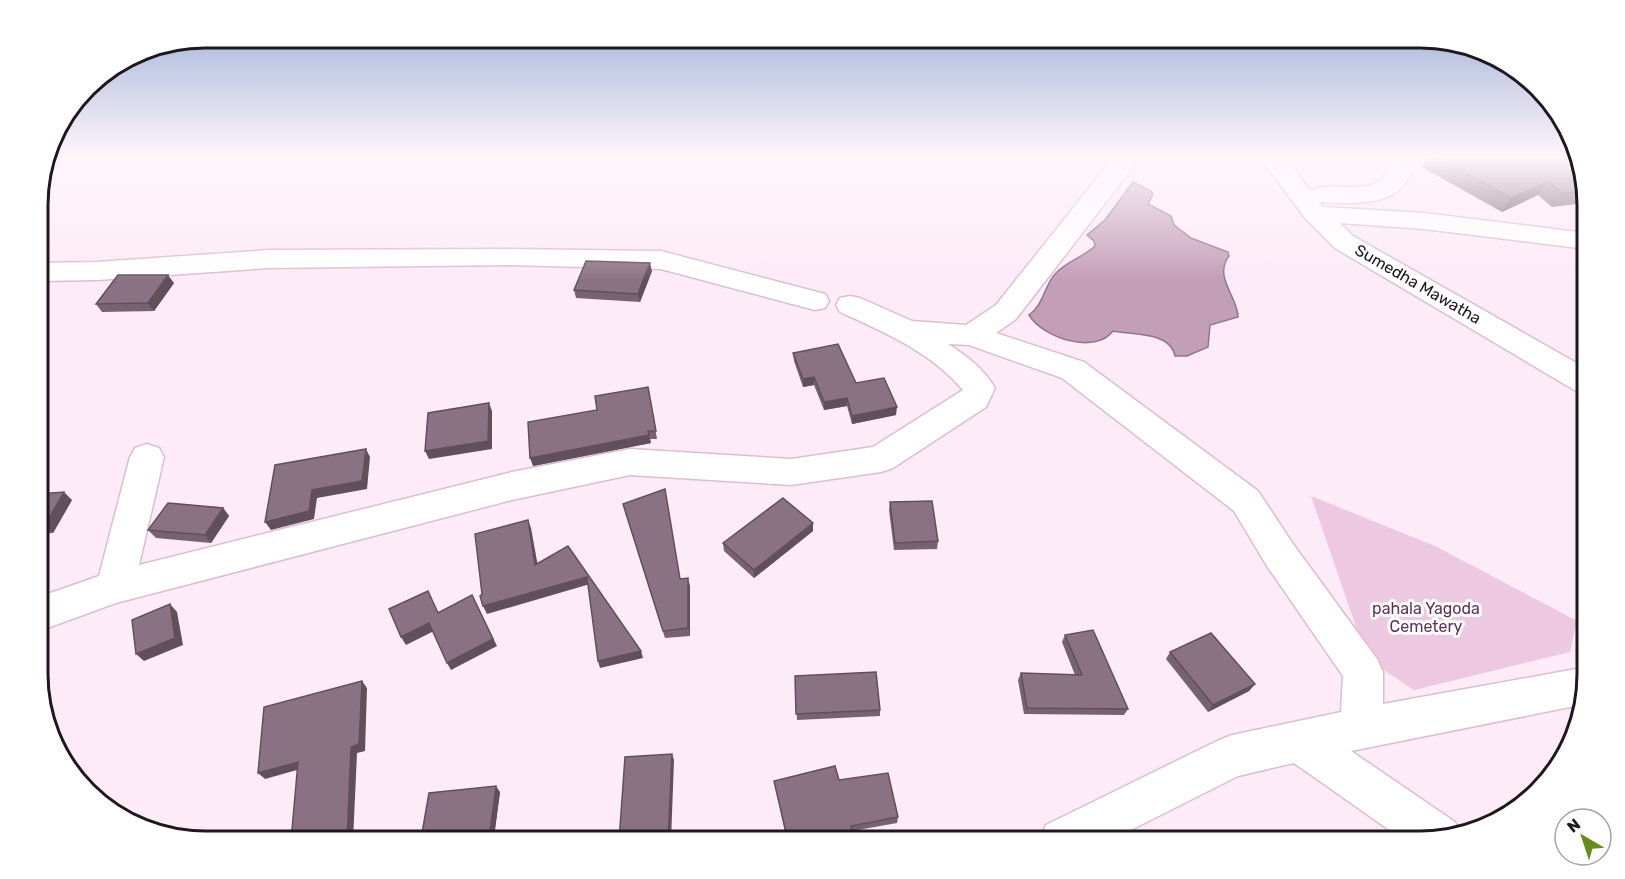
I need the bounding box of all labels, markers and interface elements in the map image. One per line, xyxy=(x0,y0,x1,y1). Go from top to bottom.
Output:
street label: Sumedha Mawatha xyxy=(1352,240,1484,328)
park label: pahala Yagoda Cemetery xyxy=(1372,599,1480,636)
north arrow xyxy=(1553,807,1613,867)
text: N xyxy=(1563,815,1584,837)

